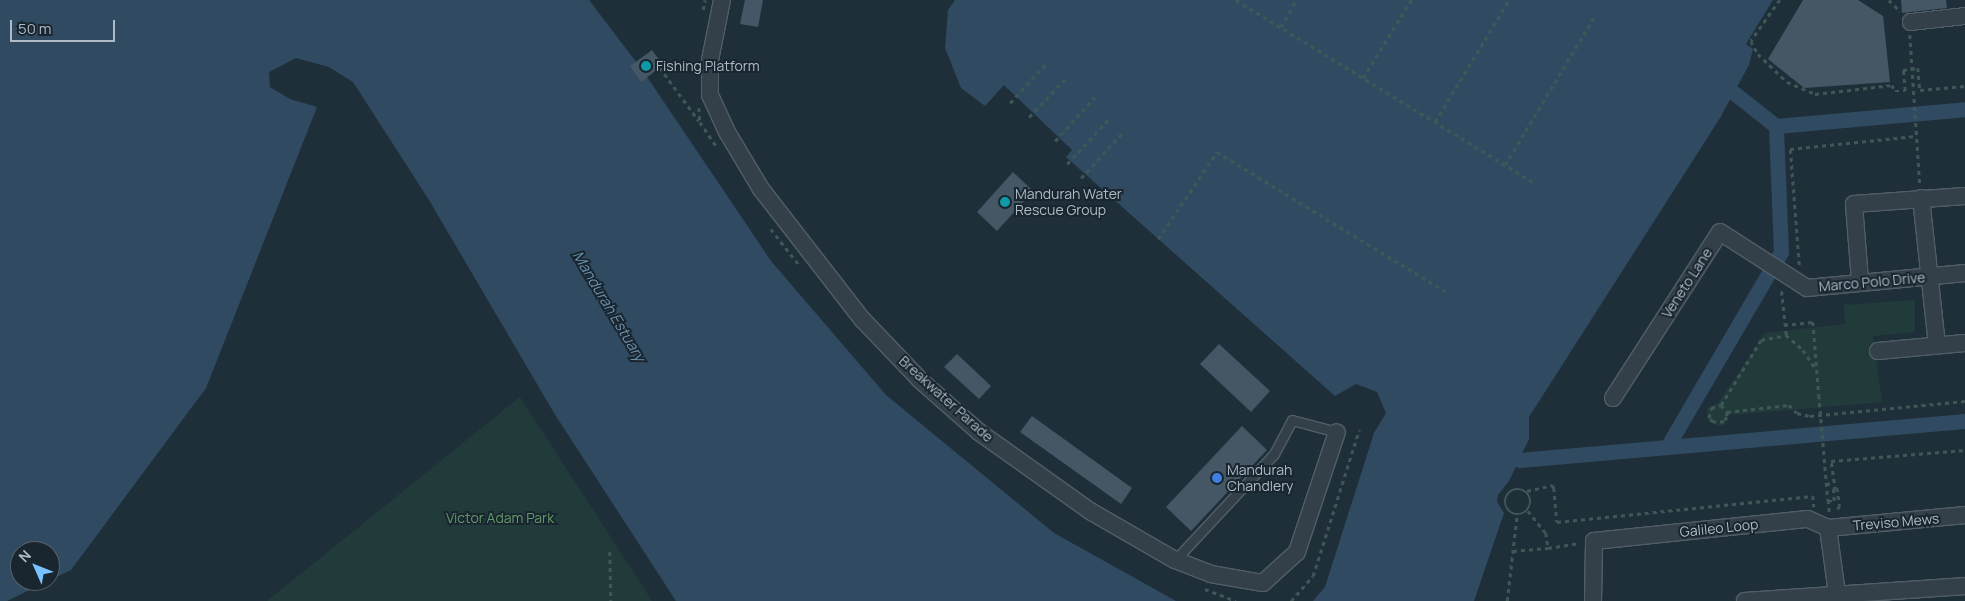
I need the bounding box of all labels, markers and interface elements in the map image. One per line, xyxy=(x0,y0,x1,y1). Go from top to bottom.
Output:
scale bar xyxy=(12,10,118,42)
text: 50 m xyxy=(18,18,52,39)
place label: Fishing Platform xyxy=(656,58,760,74)
marker: Fishing Platform xyxy=(640,60,652,72)
place label: Mandurah Water Rescue Group xyxy=(1015,186,1122,218)
marker: Mandurah Water Rescue Group xyxy=(999,196,1011,208)
street label: Veneto Lane xyxy=(1658,245,1716,321)
water label: Mandurah Estuary xyxy=(569,247,649,365)
street label: Marco Polo Drive xyxy=(1818,269,1926,295)
street label: Breakwater Parade xyxy=(896,352,996,446)
place label: Mandurah Chandlery xyxy=(1227,462,1293,494)
marker: Mandurah Chandlery xyxy=(1211,472,1223,484)
park label: Victor Adam Park xyxy=(446,510,554,526)
street label: Treviso Mews xyxy=(1852,510,1940,534)
street label: Galileo Loop xyxy=(1679,516,1759,540)
north arrow xyxy=(10,541,60,591)
text: N xyxy=(14,546,35,566)

